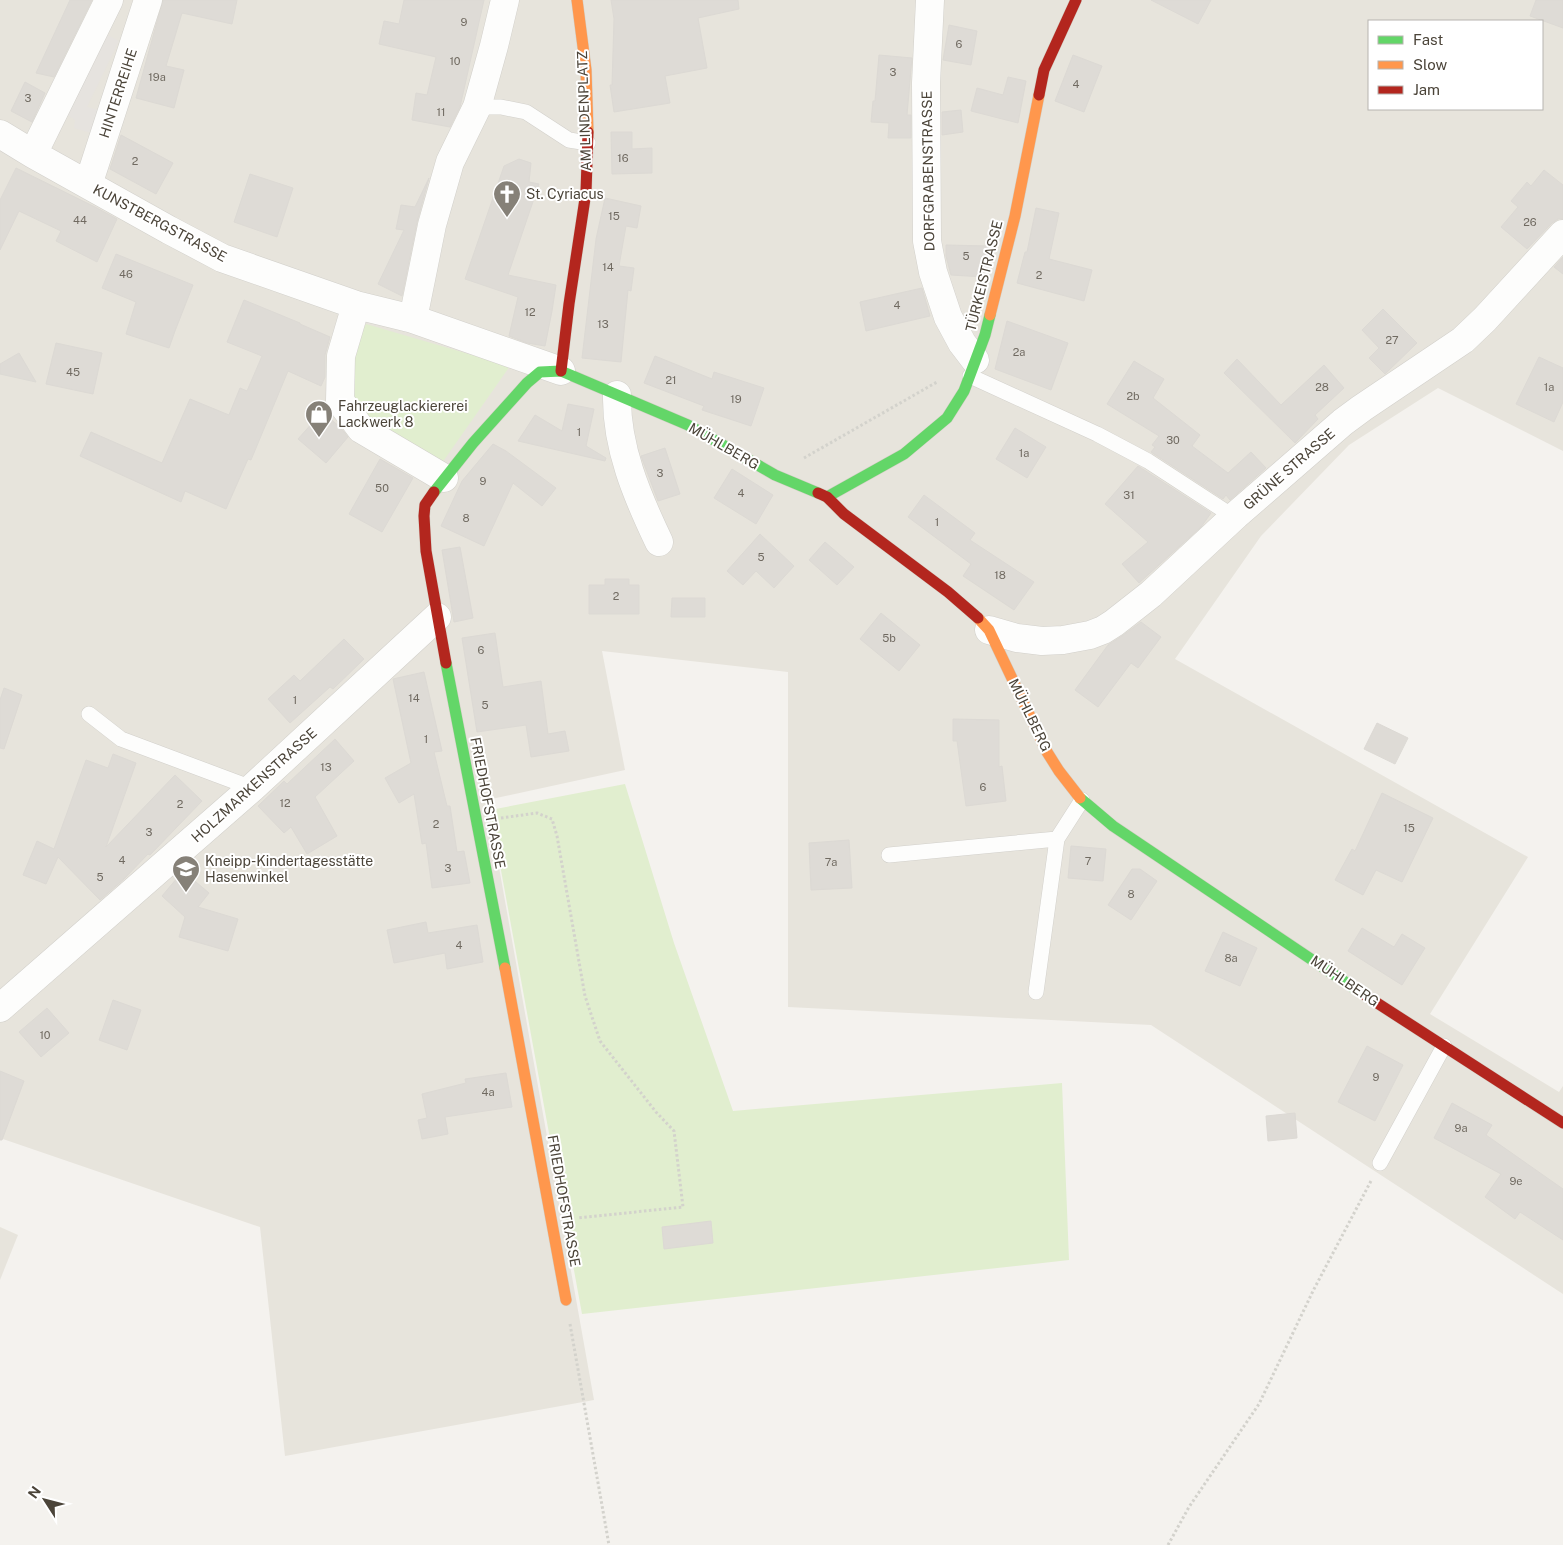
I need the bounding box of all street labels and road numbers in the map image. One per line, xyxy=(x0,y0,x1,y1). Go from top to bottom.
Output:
street label: HINTERREIHE xyxy=(96,46,140,140)
street label: AM LINDENPLATZ xyxy=(574,50,594,172)
street label: DORFGRABENSTRASSE xyxy=(919,91,937,251)
street label: KUNSTBERGSTRASSE xyxy=(90,181,230,265)
street label: TÜRKEISTRASSE xyxy=(960,218,1006,333)
street label: MÜHLBERG xyxy=(686,418,763,473)
street label: GRÜNE STRASSE xyxy=(1239,423,1338,513)
street label: MÜHLBERG xyxy=(1006,675,1056,754)
street label: HOLZMARKENSTRASSE xyxy=(188,725,320,845)
street label: FRIEDHOFSTRASSE xyxy=(467,736,509,870)
street label: MÜHLBERG xyxy=(1308,951,1383,1010)
street label: FRIEDHOFSTRASSE xyxy=(545,1134,583,1268)

